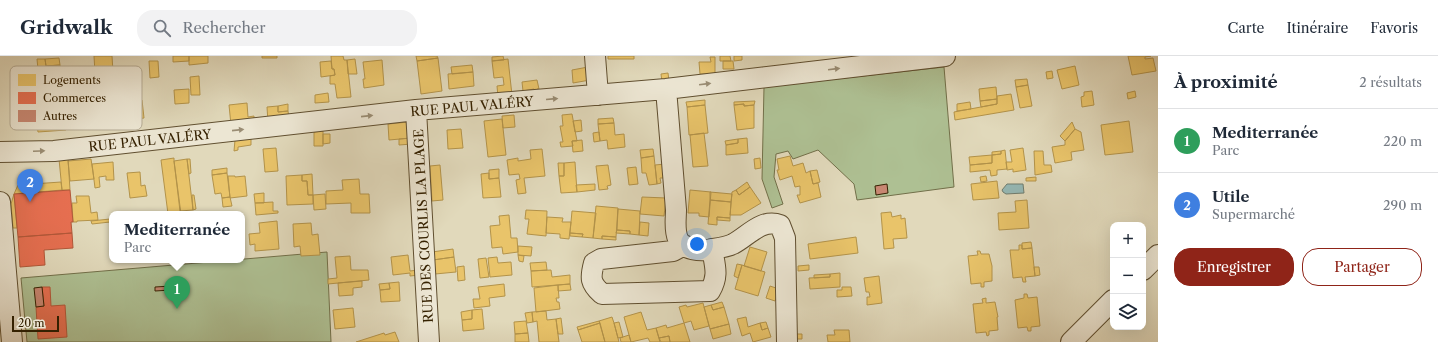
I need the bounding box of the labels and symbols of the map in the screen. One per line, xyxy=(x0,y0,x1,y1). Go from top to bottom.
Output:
legend xyxy=(10,66,142,130)
one-way arrow xyxy=(828,66,840,72)
text: Logements xyxy=(43,73,101,87)
one-way arrow xyxy=(699,81,711,88)
text: Commerces xyxy=(43,91,106,105)
street label: RUE PAUL VALÉRY xyxy=(410,93,535,119)
one-way arrow xyxy=(546,95,558,102)
text: Autres xyxy=(42,109,77,123)
one-way arrow xyxy=(361,113,373,119)
street label: RUE PAUL VALÉRY xyxy=(88,125,213,154)
one-way arrow xyxy=(232,127,244,133)
street label: RUE DES COURLIS LA PLAGE xyxy=(410,129,436,323)
one-way arrow xyxy=(33,148,45,155)
pin: 2 xyxy=(17,169,43,202)
your location xyxy=(687,234,707,254)
pin: 1 xyxy=(164,276,190,309)
scale bar xyxy=(12,314,59,333)

